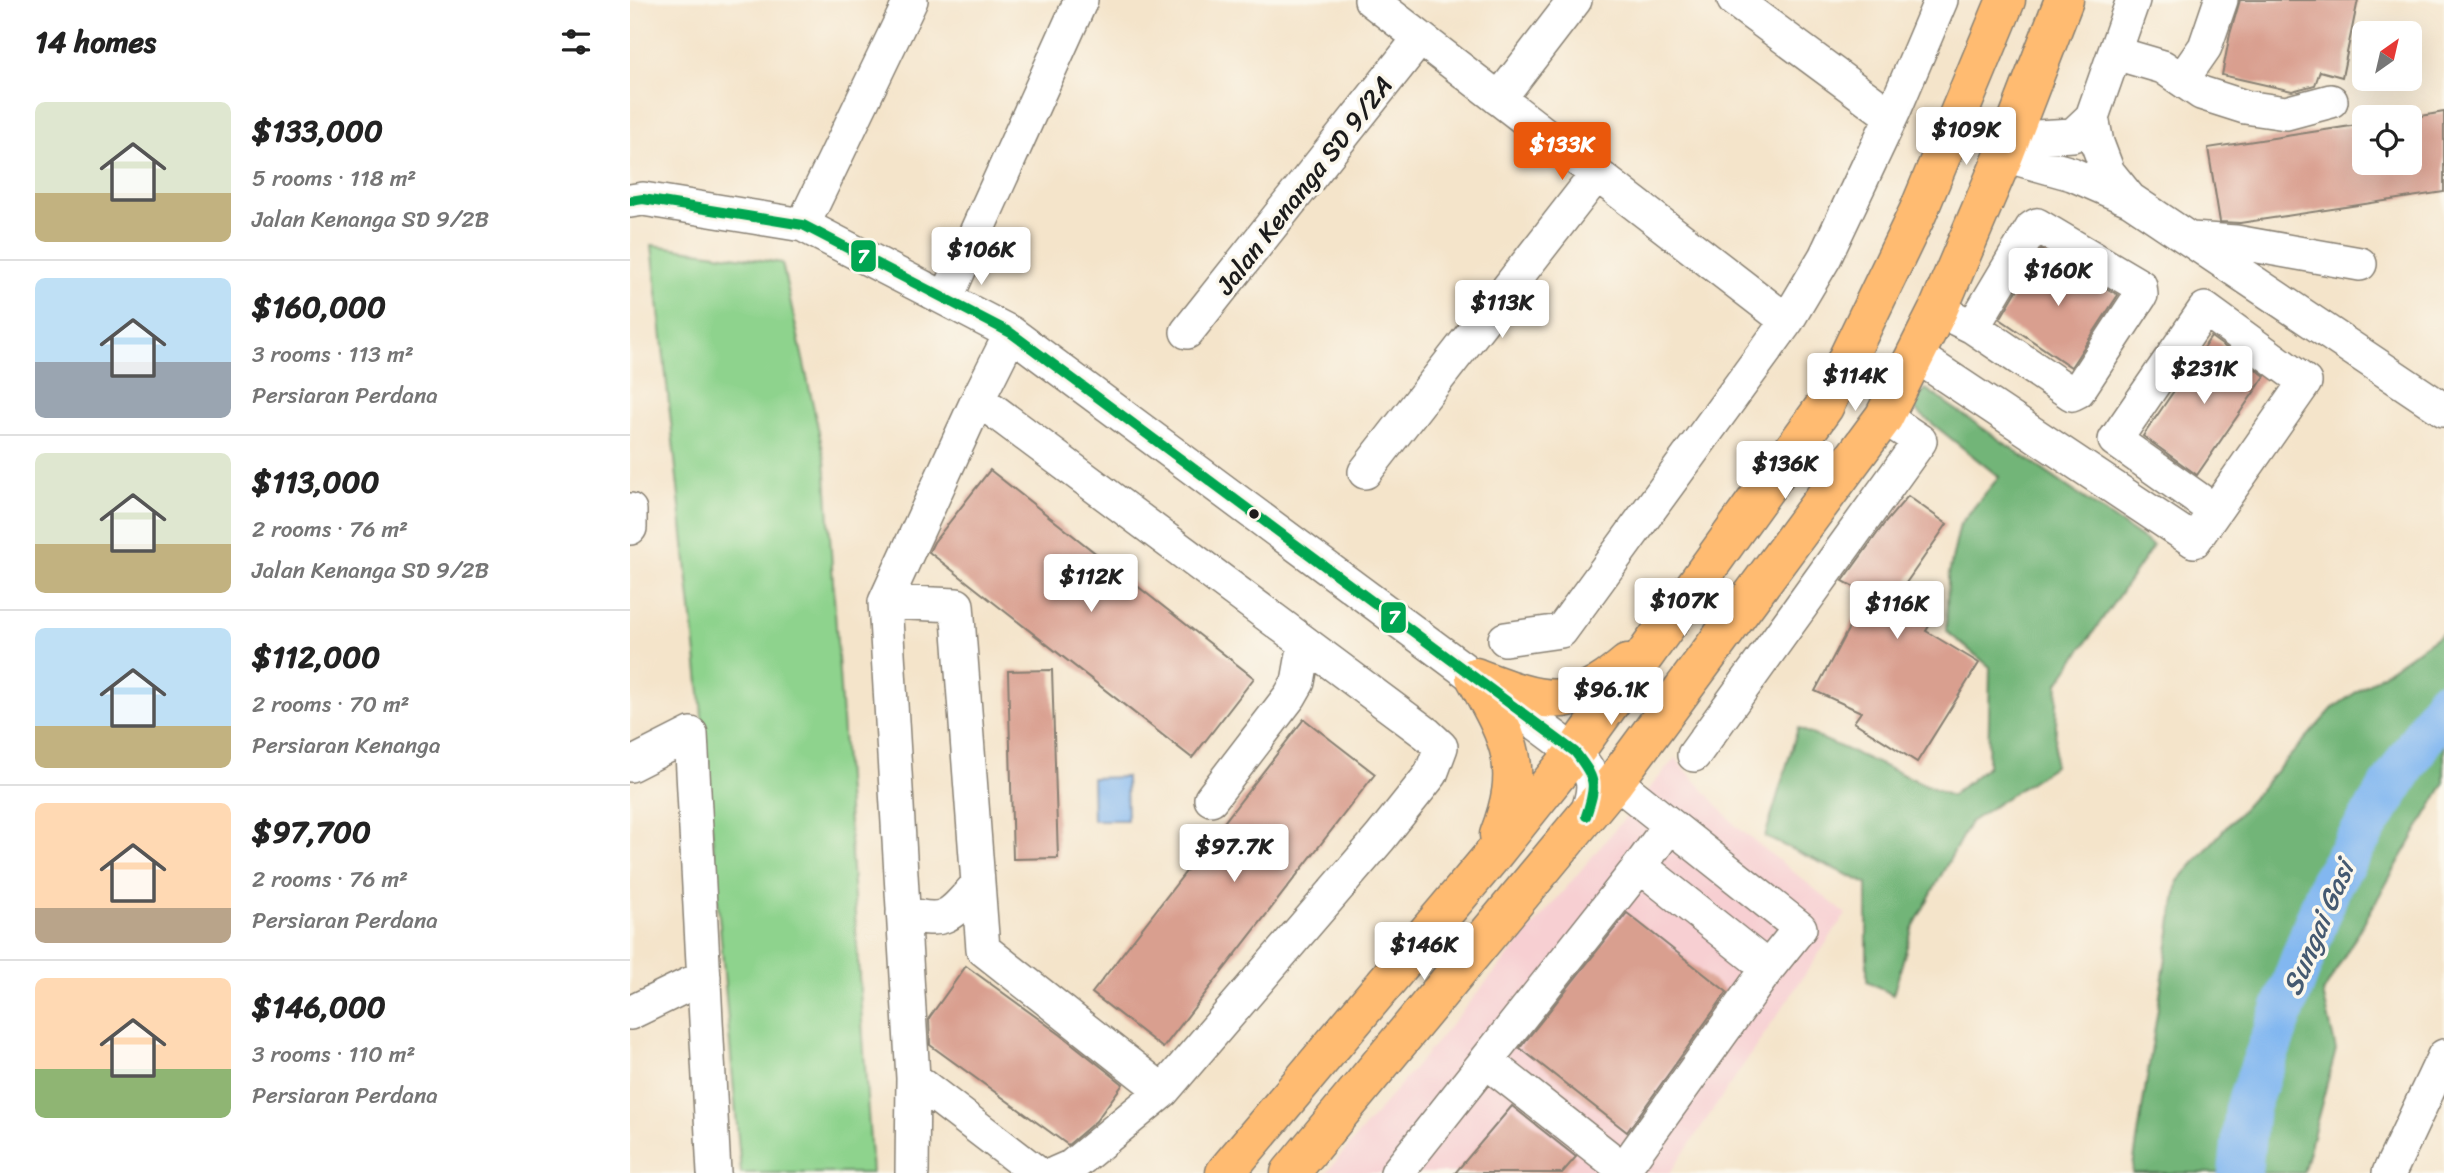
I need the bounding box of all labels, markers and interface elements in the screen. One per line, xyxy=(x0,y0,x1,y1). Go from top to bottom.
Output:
text: 14 homes xyxy=(35,15,156,69)
north arrow xyxy=(2352,21,2422,91)
map controls xyxy=(2352,21,2422,175)
icon: filters xyxy=(557,23,595,61)
street label: Jalan Kenanga SD 9/2A xyxy=(1203,65,1405,306)
text: $133,000 xyxy=(252,104,383,158)
button: locate xyxy=(2352,105,2422,175)
pin: $109K xyxy=(1917,108,2015,167)
text: $109K xyxy=(1932,109,2000,150)
pin: $133K xyxy=(1513,122,1611,182)
text: $133K xyxy=(1530,124,1594,165)
icon: home xyxy=(91,130,175,214)
text: 5 rooms · 118 m² xyxy=(252,158,416,199)
text: Jalan Kenanga SD 9/2B xyxy=(252,199,489,240)
pin: $106K xyxy=(932,228,1030,287)
text: $106K xyxy=(948,229,1014,270)
line badge: 7 xyxy=(850,239,877,273)
text: 7 xyxy=(858,240,871,273)
pin: $160K xyxy=(2009,248,2107,308)
text: $160K xyxy=(2025,250,2091,291)
text: $160,000 xyxy=(252,280,386,334)
pin: $113K xyxy=(1453,280,1551,340)
text: $113K xyxy=(1471,282,1533,323)
icon: home xyxy=(91,306,175,390)
text: 3 rooms · 113 m² xyxy=(252,334,414,375)
pin: $231K xyxy=(2155,346,2253,406)
text: $231K xyxy=(2171,348,2237,389)
pin: $114K xyxy=(1806,354,1904,413)
text: $114K xyxy=(1823,355,1887,396)
text: Persiaran Perdana xyxy=(252,375,438,416)
pin: $136K xyxy=(1736,442,1834,501)
text: $136K xyxy=(1752,443,1818,484)
text: $113,000 xyxy=(252,455,379,509)
icon: home xyxy=(91,481,175,565)
unlabelled marker xyxy=(1247,507,1261,521)
text: 2 rooms · 76 m² xyxy=(252,509,408,550)
text: Jalan Kenanga SD 9/2B xyxy=(252,550,489,591)
pin: $112K xyxy=(1042,554,1140,614)
text: $112K xyxy=(1060,556,1122,597)
pin: $107K xyxy=(1635,578,1733,638)
text: $107K xyxy=(1651,580,1718,621)
pin: $116K xyxy=(1848,582,1946,641)
text: $116K xyxy=(1866,583,1928,624)
line badge: 7 xyxy=(1380,601,1407,634)
text: 7 xyxy=(1389,601,1402,634)
text: $112,000 xyxy=(252,630,380,684)
icon: home xyxy=(91,656,175,740)
pin: $96.1K xyxy=(1554,668,1668,727)
text: $96.1K xyxy=(1574,669,1648,710)
text: 2 rooms · 70 m² xyxy=(252,684,410,725)
text: Persiaran Kenanga xyxy=(252,725,440,766)
text: $97,700 xyxy=(252,805,371,859)
pin: $97.7K xyxy=(1177,824,1291,884)
text: $97.7K xyxy=(1196,826,1272,867)
icon: home xyxy=(91,831,175,915)
water label: Sungai Gasi xyxy=(2268,848,2370,1003)
text: 2 rooms · 76 m² xyxy=(252,859,408,900)
text: Persiaran Perdana xyxy=(252,900,438,941)
pin: $146K xyxy=(1375,922,1473,982)
text: $146K xyxy=(1391,924,1457,965)
text: $146,000 xyxy=(252,980,386,1034)
icon: home xyxy=(91,1006,175,1090)
text: 3 rooms · 110 m² xyxy=(252,1034,416,1075)
text: Persiaran Perdana xyxy=(252,1075,438,1116)

